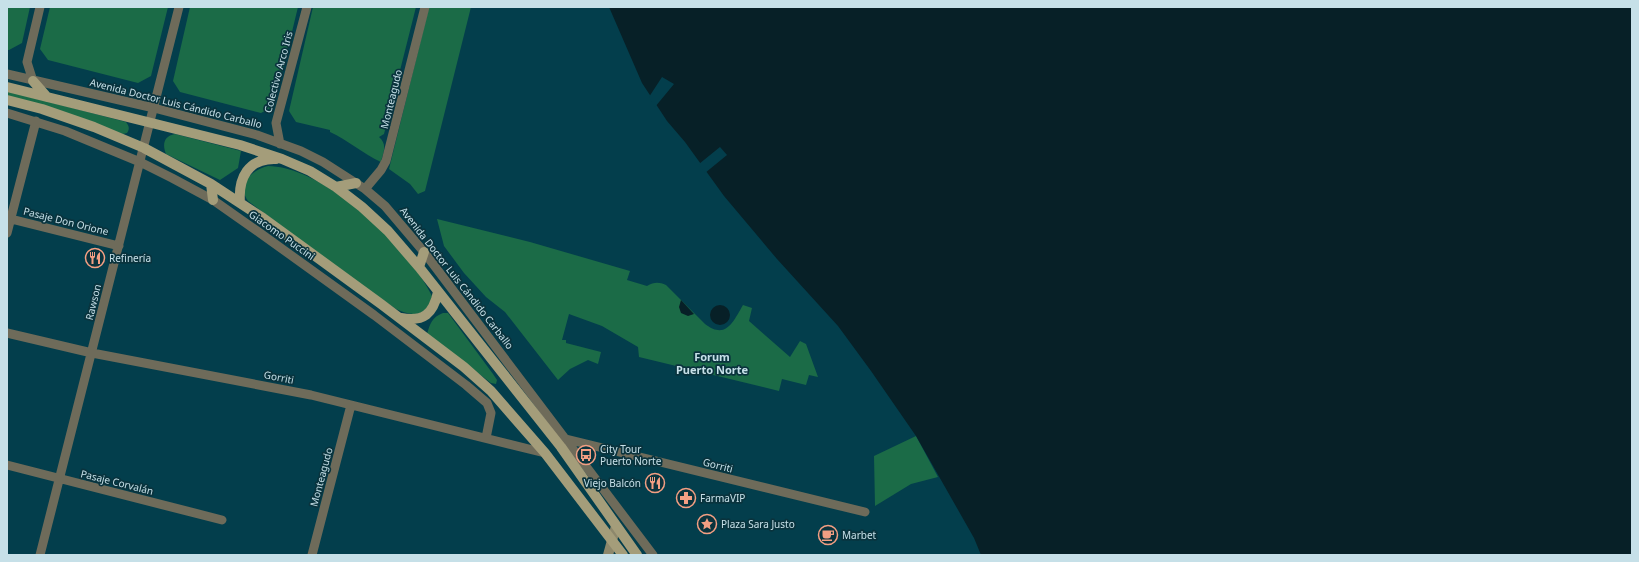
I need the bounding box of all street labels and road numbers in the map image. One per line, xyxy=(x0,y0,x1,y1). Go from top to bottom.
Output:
street label: Colectivo Arco Iris xyxy=(260,29,296,114)
street label: Monteagudo xyxy=(377,68,405,130)
street label: Avenida Doctor Luis Cándido Carballo xyxy=(89,75,263,131)
street label: Pasaje Don Orione xyxy=(22,204,110,238)
street label: Avenida Doctor Luis Cándido Carballo xyxy=(397,204,517,352)
street label: Giacomo Puccini xyxy=(246,207,318,263)
street label: Rawson xyxy=(82,282,104,322)
street label: Gorriti xyxy=(263,367,295,387)
street label: Monteagudo xyxy=(306,446,336,508)
street label: Gorriti xyxy=(702,455,734,475)
street label: Pasaje Corvalán xyxy=(79,466,155,498)

